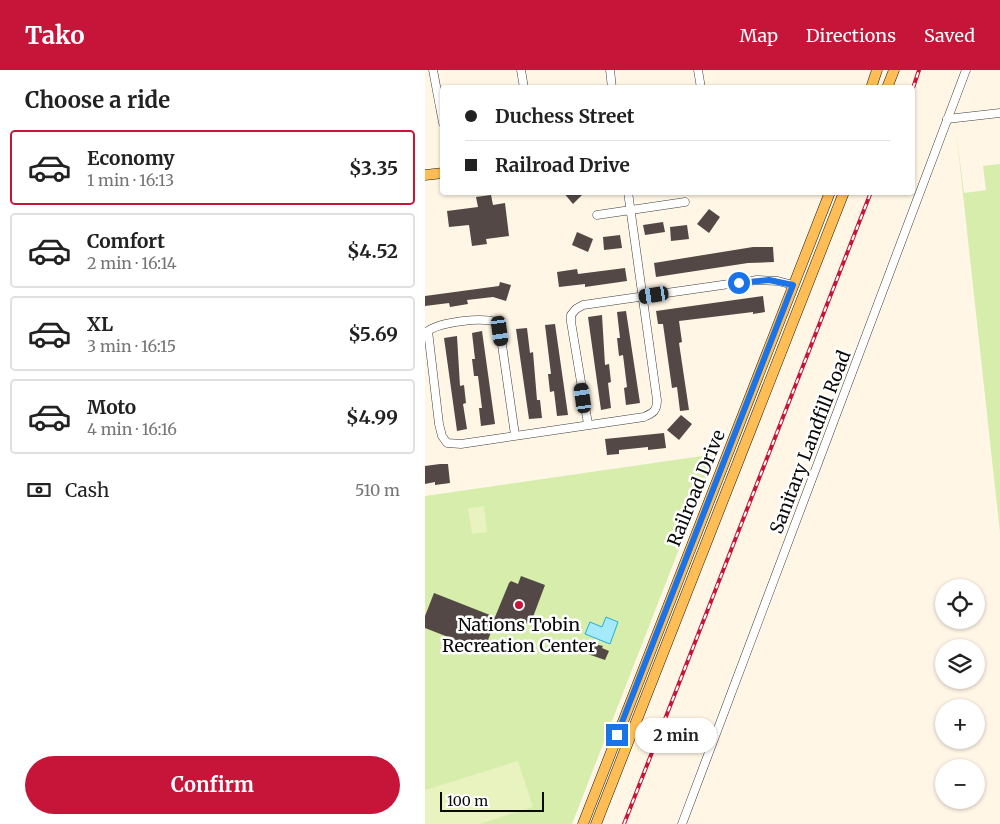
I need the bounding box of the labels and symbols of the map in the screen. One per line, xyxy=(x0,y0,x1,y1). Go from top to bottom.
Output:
route start xyxy=(728,272,750,294)
car xyxy=(638,285,669,305)
car xyxy=(490,315,509,347)
street label: Sanitary Landfill Road xyxy=(764,347,856,537)
car xyxy=(573,382,592,414)
street label: Railroad Drive xyxy=(662,426,730,550)
marker: Nations Tobin Recreation Center xyxy=(513,599,525,611)
place label: Nations Tobin Recreation Center xyxy=(442,613,596,657)
callout: 2 min xyxy=(635,718,717,752)
route end xyxy=(606,724,628,746)
scale bar xyxy=(440,789,544,812)

